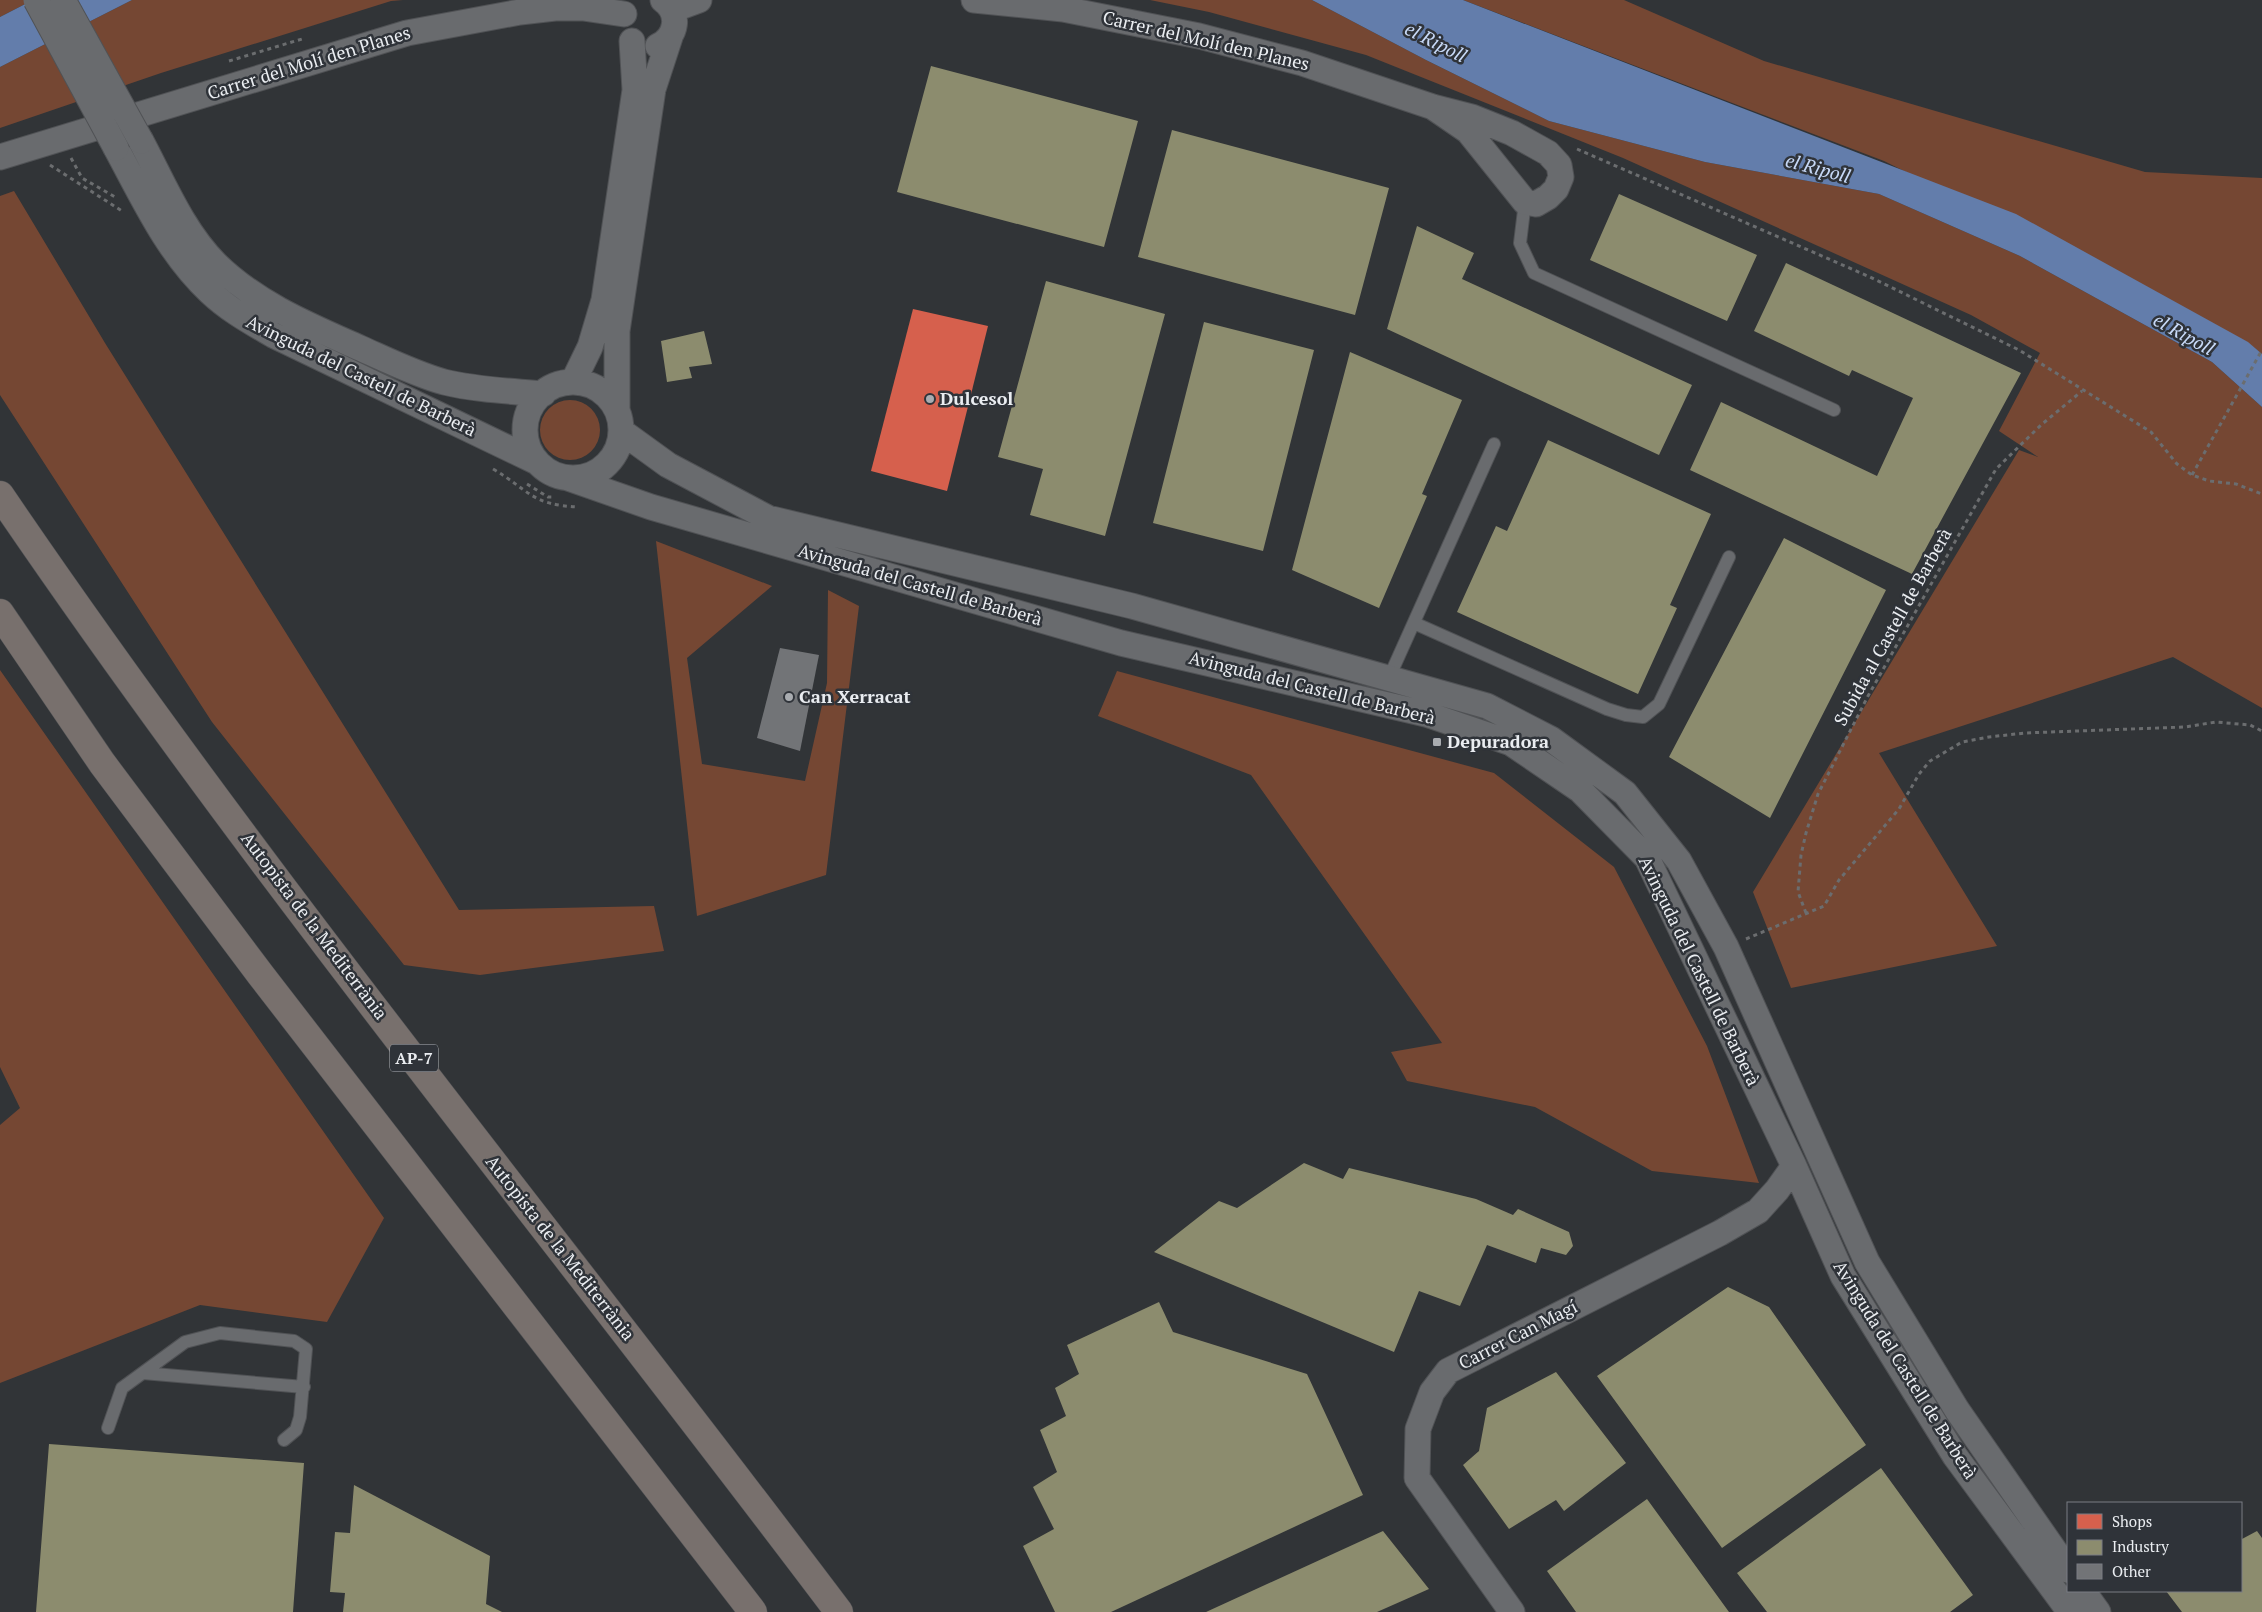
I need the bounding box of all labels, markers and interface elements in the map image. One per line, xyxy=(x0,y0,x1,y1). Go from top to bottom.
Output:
street label: Carrer del Molí den Planes xyxy=(1101,5,1312,75)
water label: el Ripoll xyxy=(1401,15,1472,68)
street label: Carrer del Molí den Planes xyxy=(204,20,413,104)
water label: el Ripoll xyxy=(1783,147,1854,188)
water label: el Ripoll xyxy=(2149,307,2220,361)
street label: Avinguda del Castell de Barberà xyxy=(242,309,480,441)
place label: Dulcesol xyxy=(940,386,1013,410)
marker: Dulcesol xyxy=(924,393,936,405)
street label: Subida al Castell de Barberà xyxy=(1828,523,1957,730)
street label: Avinguda del Castell de Barberà xyxy=(795,538,1045,630)
street label: Avinguda del Castell de Barberà xyxy=(1187,645,1438,729)
place label: Can Xerracat xyxy=(799,684,911,708)
marker: Can Xerracat xyxy=(783,691,795,703)
place label: Depuradora xyxy=(1447,729,1549,753)
marker: Depuradora xyxy=(1431,736,1443,748)
street label: Autopista de la Mediterrània xyxy=(236,827,393,1024)
street label: Avinguda del Castell de Barberà xyxy=(1634,852,1766,1090)
road number: AP-7 xyxy=(390,1044,438,1072)
street label: Autopista de la Mediterrània xyxy=(481,1150,641,1345)
street label: Avinguda del Castell de Barberà xyxy=(1829,1256,1983,1483)
street label: Carrer Can Magí xyxy=(1454,1294,1582,1374)
legend xyxy=(2067,1502,2242,1592)
text: Shops xyxy=(2112,1511,2152,1531)
text: Industry xyxy=(2112,1536,2169,1556)
text: Other xyxy=(2112,1561,2151,1581)

